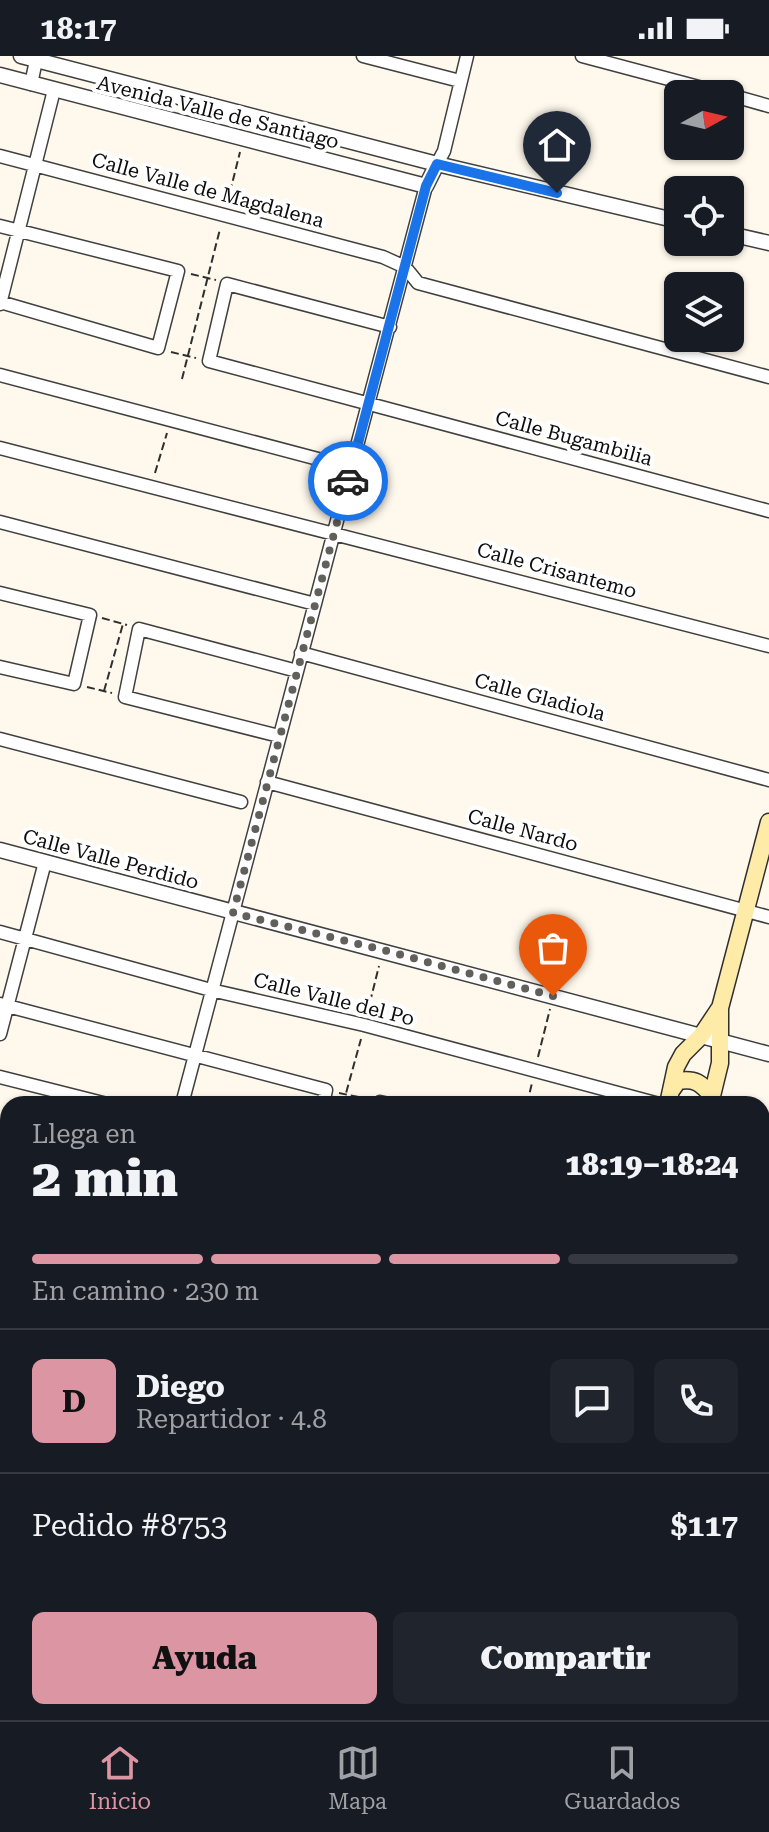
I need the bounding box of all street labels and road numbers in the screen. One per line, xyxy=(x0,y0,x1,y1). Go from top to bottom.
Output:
street label: Avenida Valle de Santiago xyxy=(95,70,341,154)
street label: Calle Valle de Magdalena xyxy=(89,147,327,233)
street label: Calle Bugambilia xyxy=(493,405,655,471)
street label: Calle Crisantemo xyxy=(474,537,640,603)
street label: Calle Gladiola xyxy=(472,668,608,726)
street label: Calle Nardo xyxy=(465,804,581,856)
street label: Calle Valle Perdido xyxy=(20,824,202,894)
street label: Calle Valle del Po xyxy=(251,967,417,1031)

